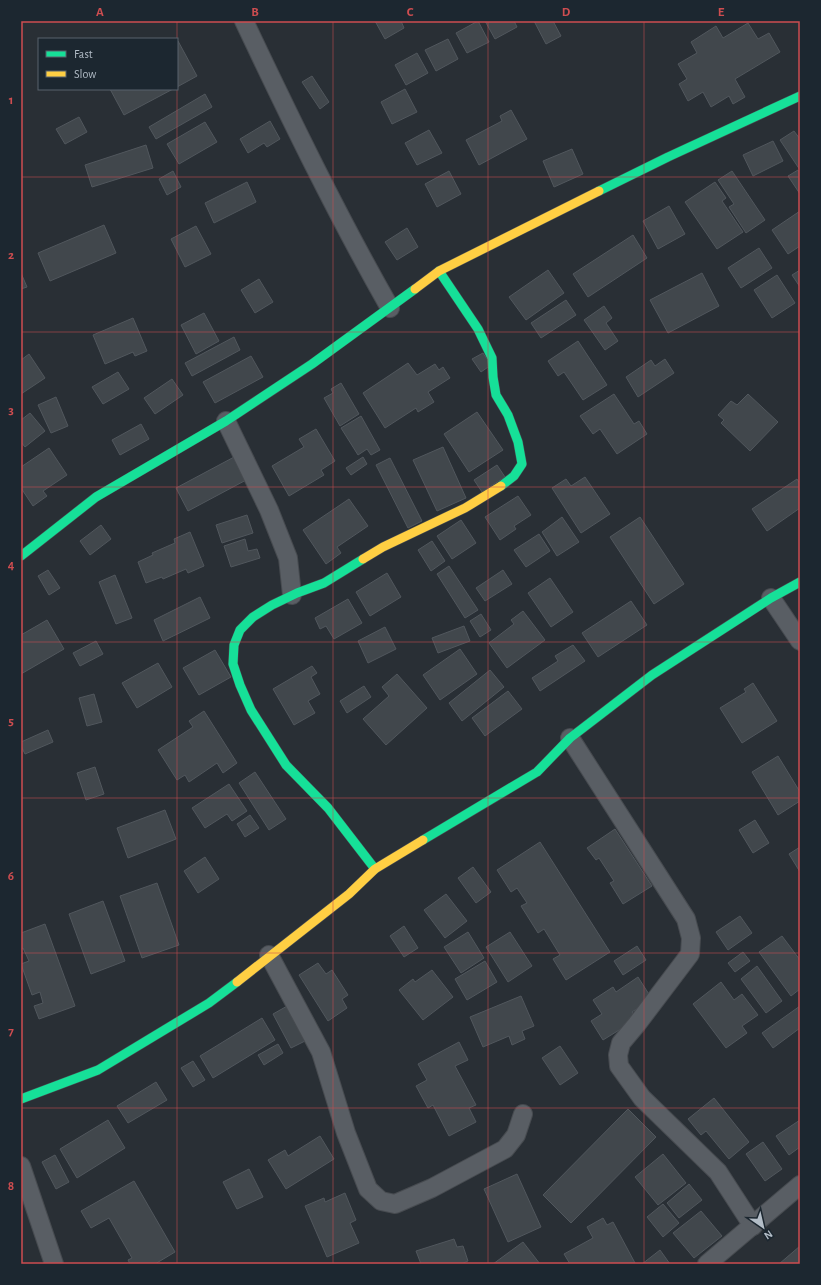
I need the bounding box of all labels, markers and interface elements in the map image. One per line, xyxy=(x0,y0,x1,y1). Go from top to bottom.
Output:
text: A xyxy=(96,6,104,19)
text: B xyxy=(251,6,259,19)
text: C xyxy=(407,6,414,19)
text: D xyxy=(562,6,571,19)
text: E xyxy=(718,6,725,19)
legend xyxy=(38,38,178,90)
text: Fast xyxy=(74,48,93,60)
text: Slow xyxy=(74,68,96,80)
text: 1 xyxy=(9,94,13,107)
text: 2 xyxy=(8,249,14,262)
text: 3 xyxy=(8,404,14,417)
text: 4 xyxy=(8,559,15,572)
text: 5 xyxy=(8,715,14,728)
text: 6 xyxy=(8,870,14,883)
text: 7 xyxy=(8,1025,14,1038)
text: 8 xyxy=(8,1180,14,1193)
north arrow xyxy=(743,1207,783,1247)
text: N xyxy=(762,1228,775,1242)

